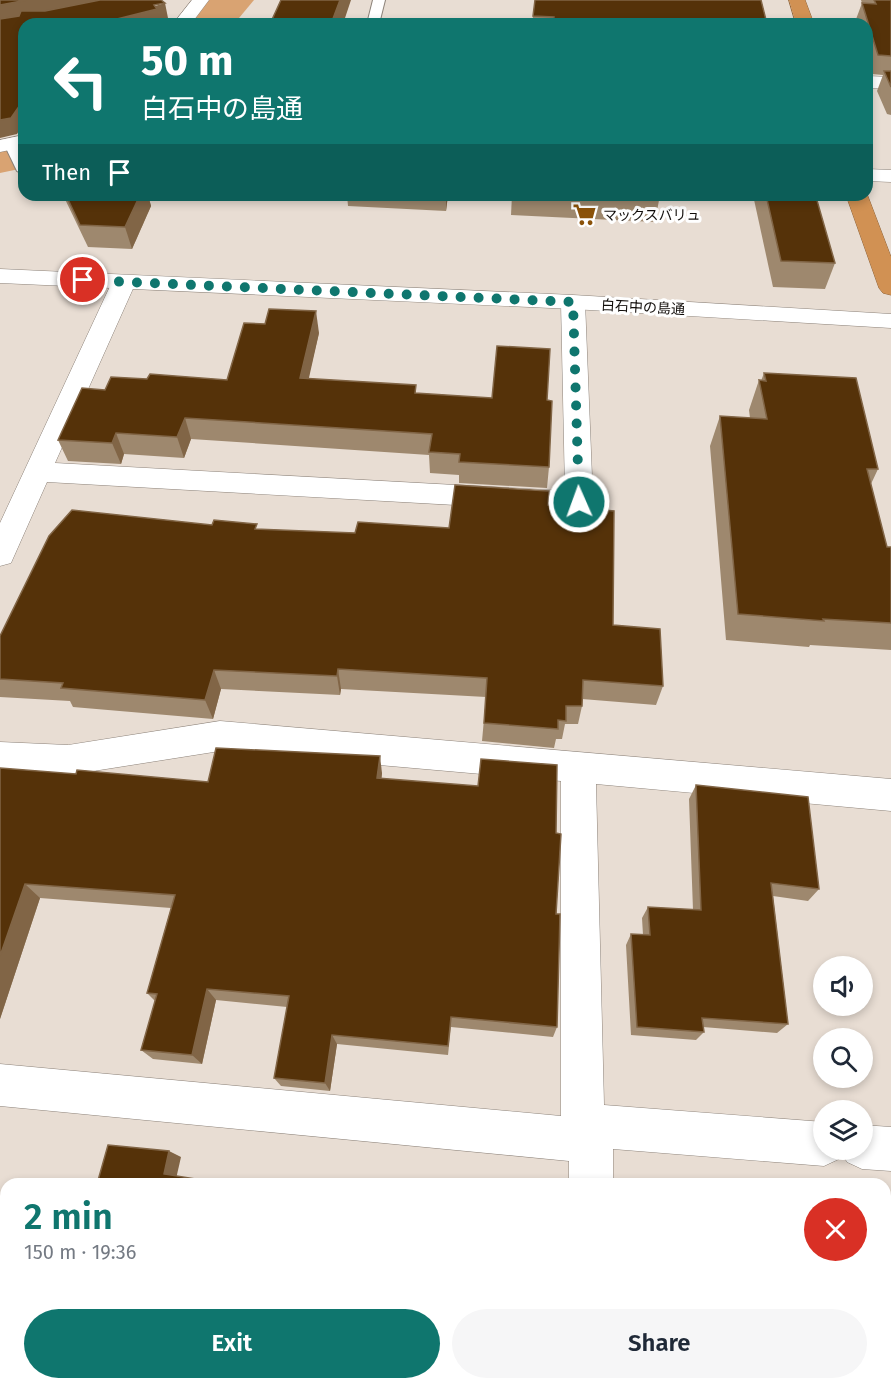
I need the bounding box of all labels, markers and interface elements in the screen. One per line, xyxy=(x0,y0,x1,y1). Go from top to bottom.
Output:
text: 50 m xyxy=(141,36,234,86)
icon: left xyxy=(42,42,120,120)
text: 白石中の島通 xyxy=(141,93,303,125)
icon: arrive xyxy=(103,156,136,189)
text: Then xyxy=(42,159,91,186)
supermarket icon: マックスバリュ xyxy=(572,202,598,228)
place label: マックスバリュ xyxy=(603,207,701,224)
pin xyxy=(57,254,108,305)
icon: arrive xyxy=(66,263,99,296)
street label: 白石中の島通 xyxy=(601,297,685,318)
position arrow xyxy=(547,470,611,534)
map controls xyxy=(813,956,873,1160)
button: sound xyxy=(813,956,873,1016)
button: search xyxy=(813,1028,873,1088)
button: layers xyxy=(813,1100,873,1160)
text: 2 min xyxy=(24,1195,113,1239)
button: close xyxy=(804,1198,867,1261)
text: 150 m · 19:36 xyxy=(24,1240,136,1264)
button: Exit xyxy=(24,1309,440,1378)
button: Share xyxy=(452,1309,867,1378)

